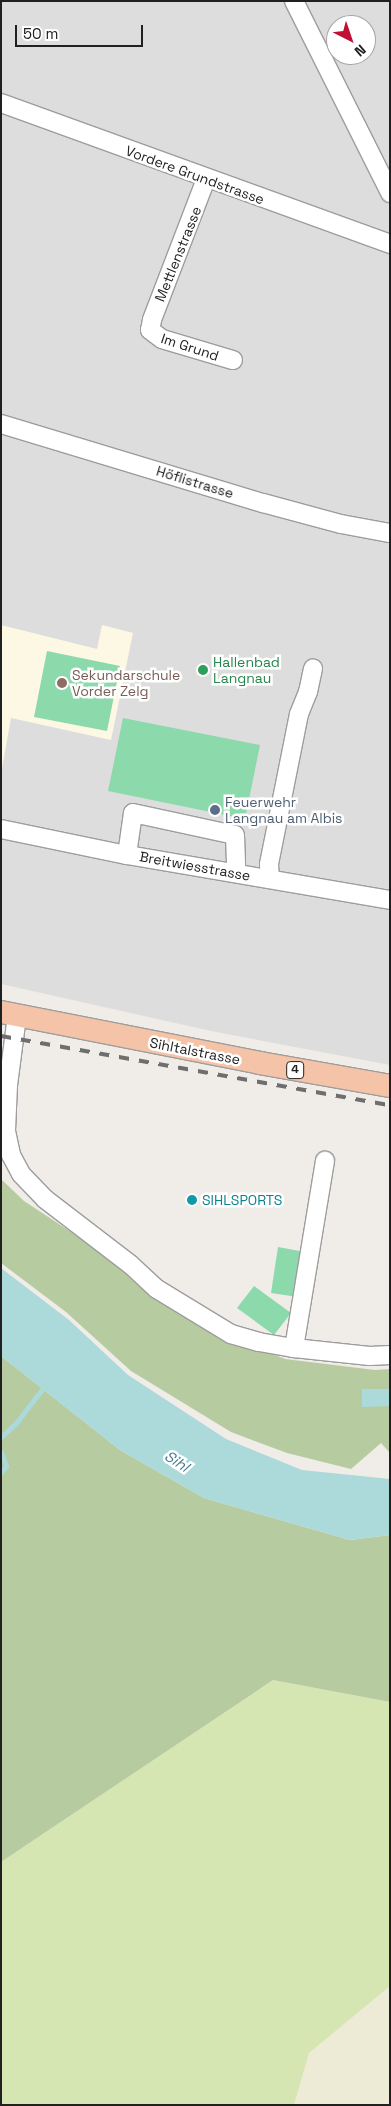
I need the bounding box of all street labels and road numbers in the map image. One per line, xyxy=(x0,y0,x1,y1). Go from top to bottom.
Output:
street label: Vordere Grundstrasse xyxy=(123,142,267,208)
street label: Mettlenstrasse xyxy=(151,204,205,304)
street label: Im Grund xyxy=(159,330,221,364)
street label: Höflistrasse xyxy=(154,462,236,502)
street label: Breitwiesstrasse xyxy=(138,848,252,884)
street label: Sihltalstrasse xyxy=(148,1034,242,1068)
road number: 4 xyxy=(285,1060,305,1080)

